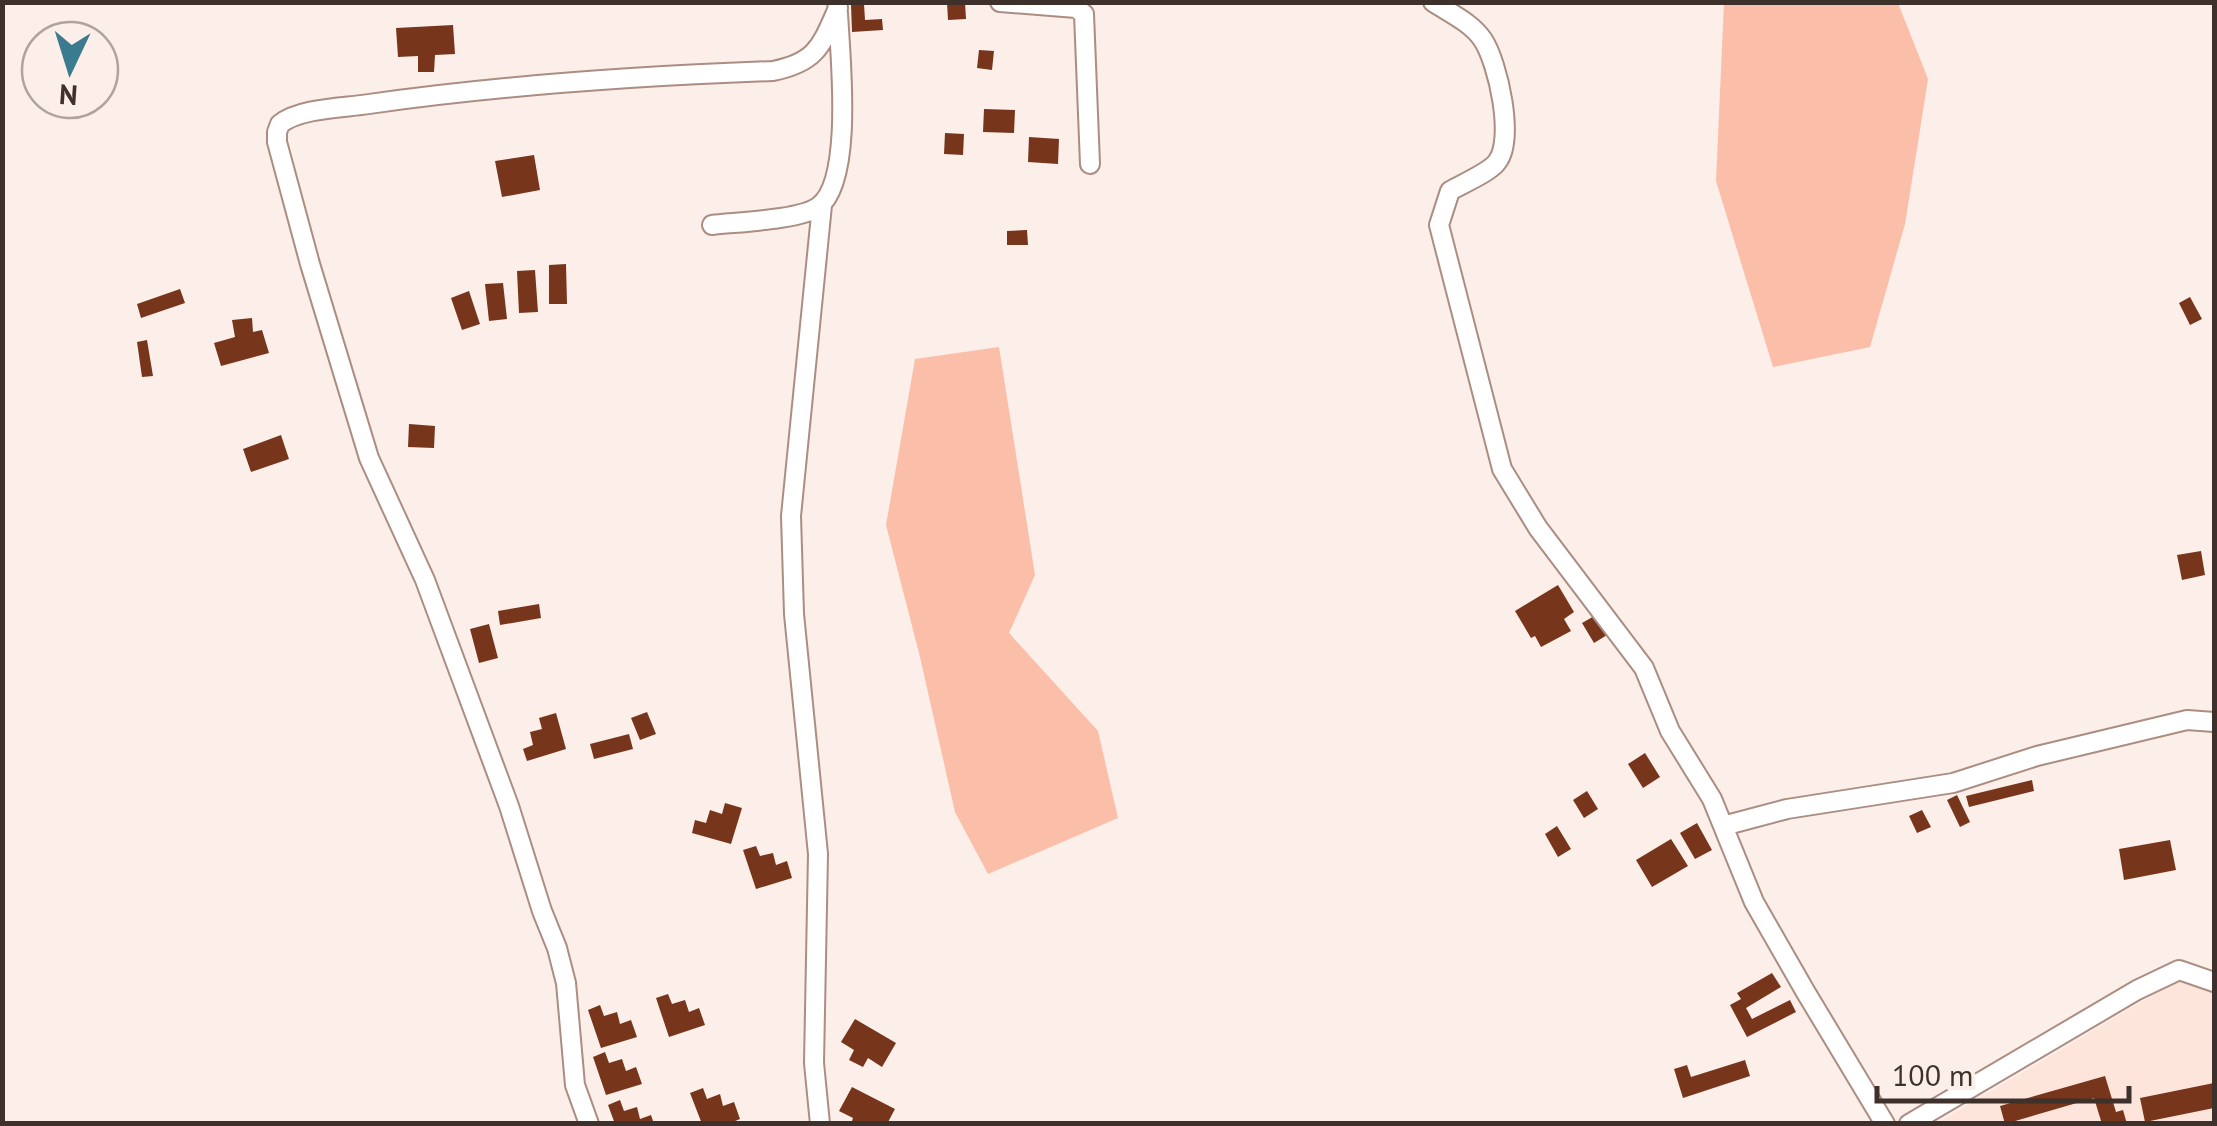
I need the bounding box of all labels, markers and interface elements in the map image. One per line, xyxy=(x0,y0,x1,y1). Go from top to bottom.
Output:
north arrow xyxy=(20,20,120,120)
text: N xyxy=(58,76,79,115)
scale bar xyxy=(1877,1041,2130,1103)
text: 100 m xyxy=(1892,1055,1973,1094)

